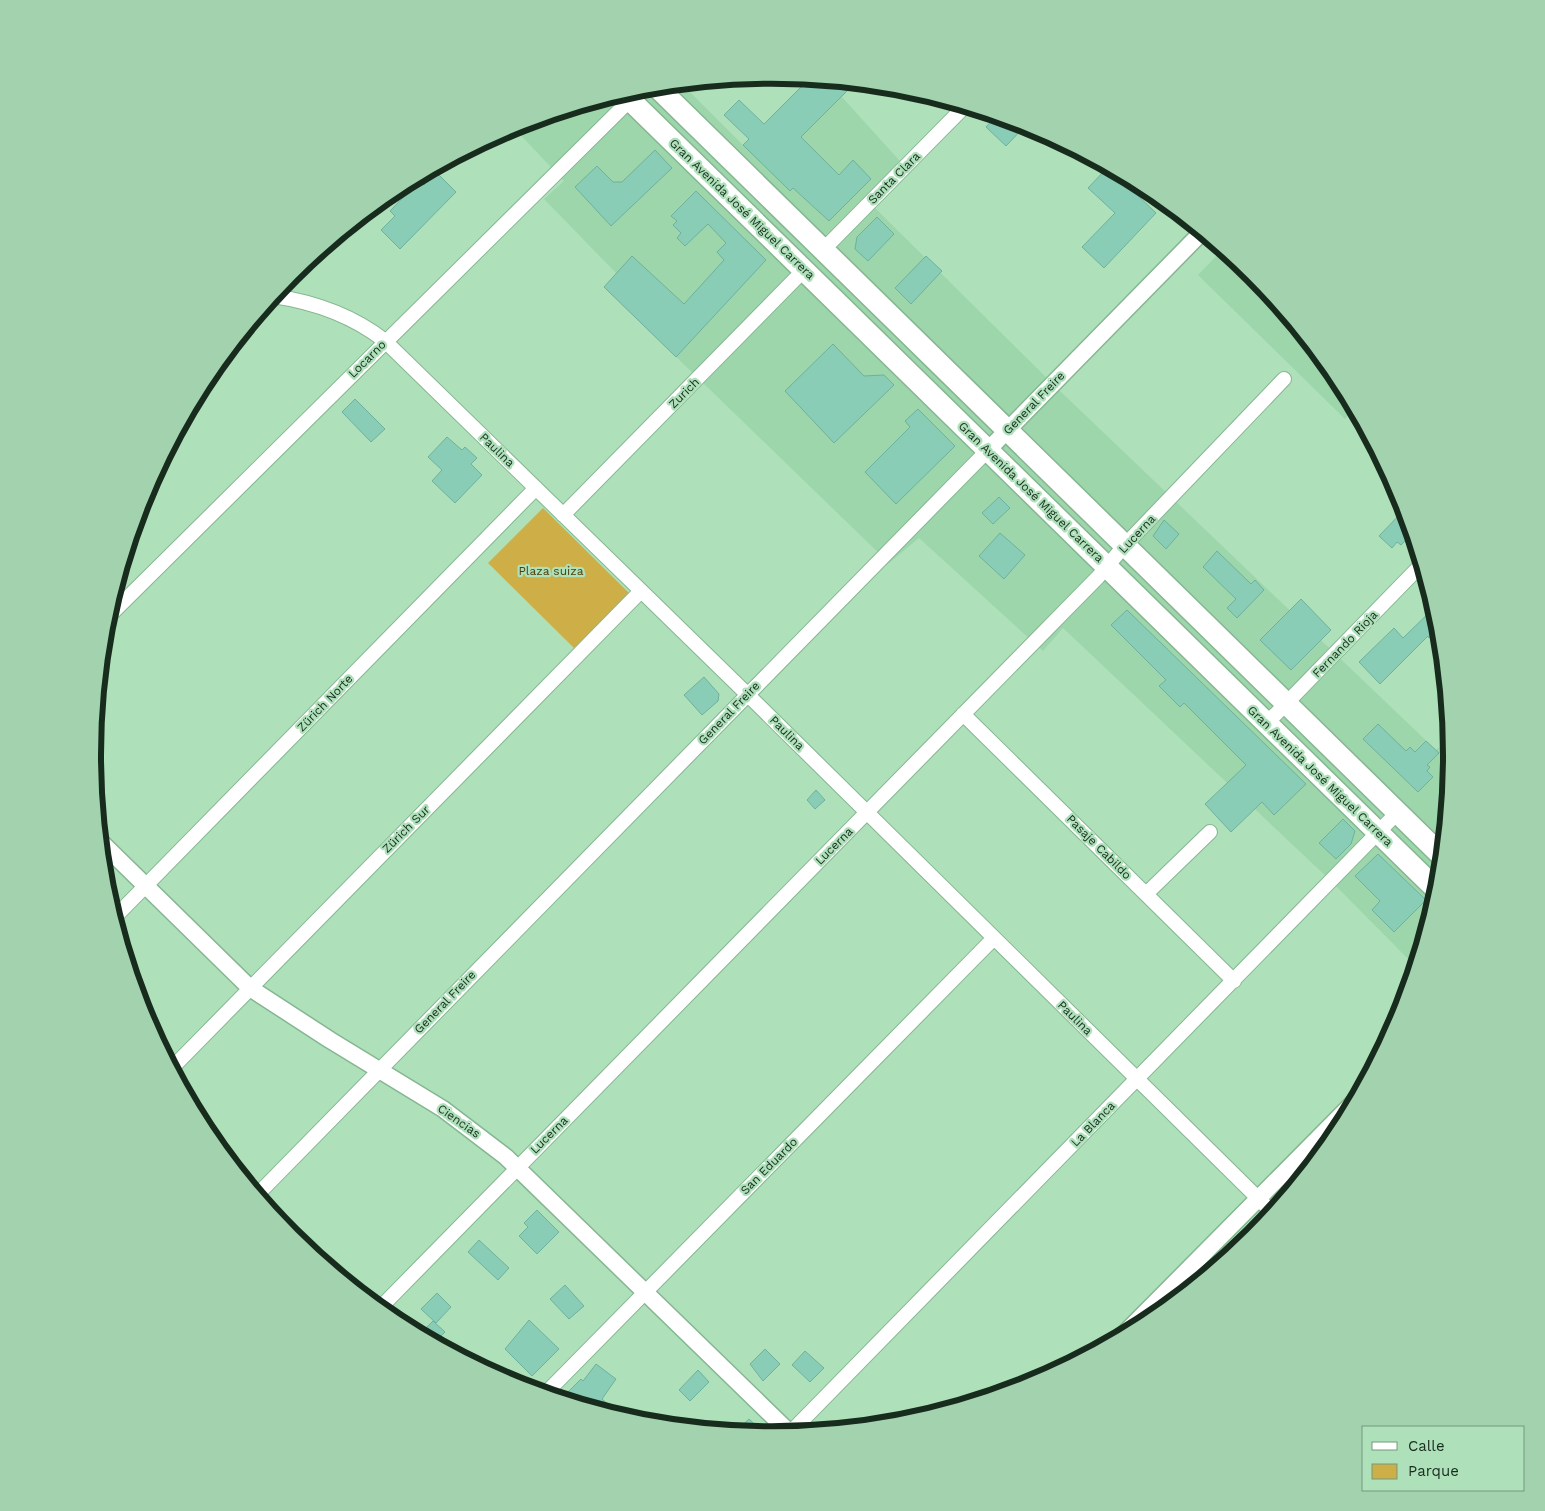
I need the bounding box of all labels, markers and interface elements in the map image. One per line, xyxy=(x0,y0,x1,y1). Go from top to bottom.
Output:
street label: Gran Avenida José Miguel Carrera xyxy=(667,136,818,282)
street label: Santa Clara xyxy=(865,149,923,207)
street label: Locarno xyxy=(345,337,389,381)
street label: General Freire xyxy=(1000,369,1068,437)
street label: Zurich xyxy=(666,375,702,411)
street label: Gran Avenida José Miguel Carrera xyxy=(956,419,1107,565)
street label: Paulina xyxy=(477,430,517,470)
street label: Lucerna xyxy=(1116,512,1158,556)
park label: Plaza suiza xyxy=(519,564,584,578)
street label: Fernando Rioja xyxy=(1310,608,1380,680)
street label: Zürich Norte xyxy=(294,672,356,734)
street label: General Freire xyxy=(695,679,763,747)
street label: Gran Avenida José Miguel Carrera xyxy=(1245,703,1396,849)
street label: Paulina xyxy=(767,713,807,753)
street label: Zürich Sur xyxy=(379,802,433,856)
street label: Pasaje Cabildo xyxy=(1064,812,1134,882)
street label: Lucerna xyxy=(812,824,856,868)
street label: General Freire xyxy=(411,968,479,1036)
street label: Paulina xyxy=(1055,998,1095,1038)
street label: La Blanca xyxy=(1068,1098,1118,1149)
street label: Ciencias xyxy=(435,1101,483,1141)
street label: Lucerna xyxy=(527,1113,571,1157)
street label: San Eduardo xyxy=(738,1135,800,1197)
legend xyxy=(1362,1426,1525,1491)
text: Calle xyxy=(1408,1437,1445,1455)
text: Parque xyxy=(1408,1462,1459,1480)

